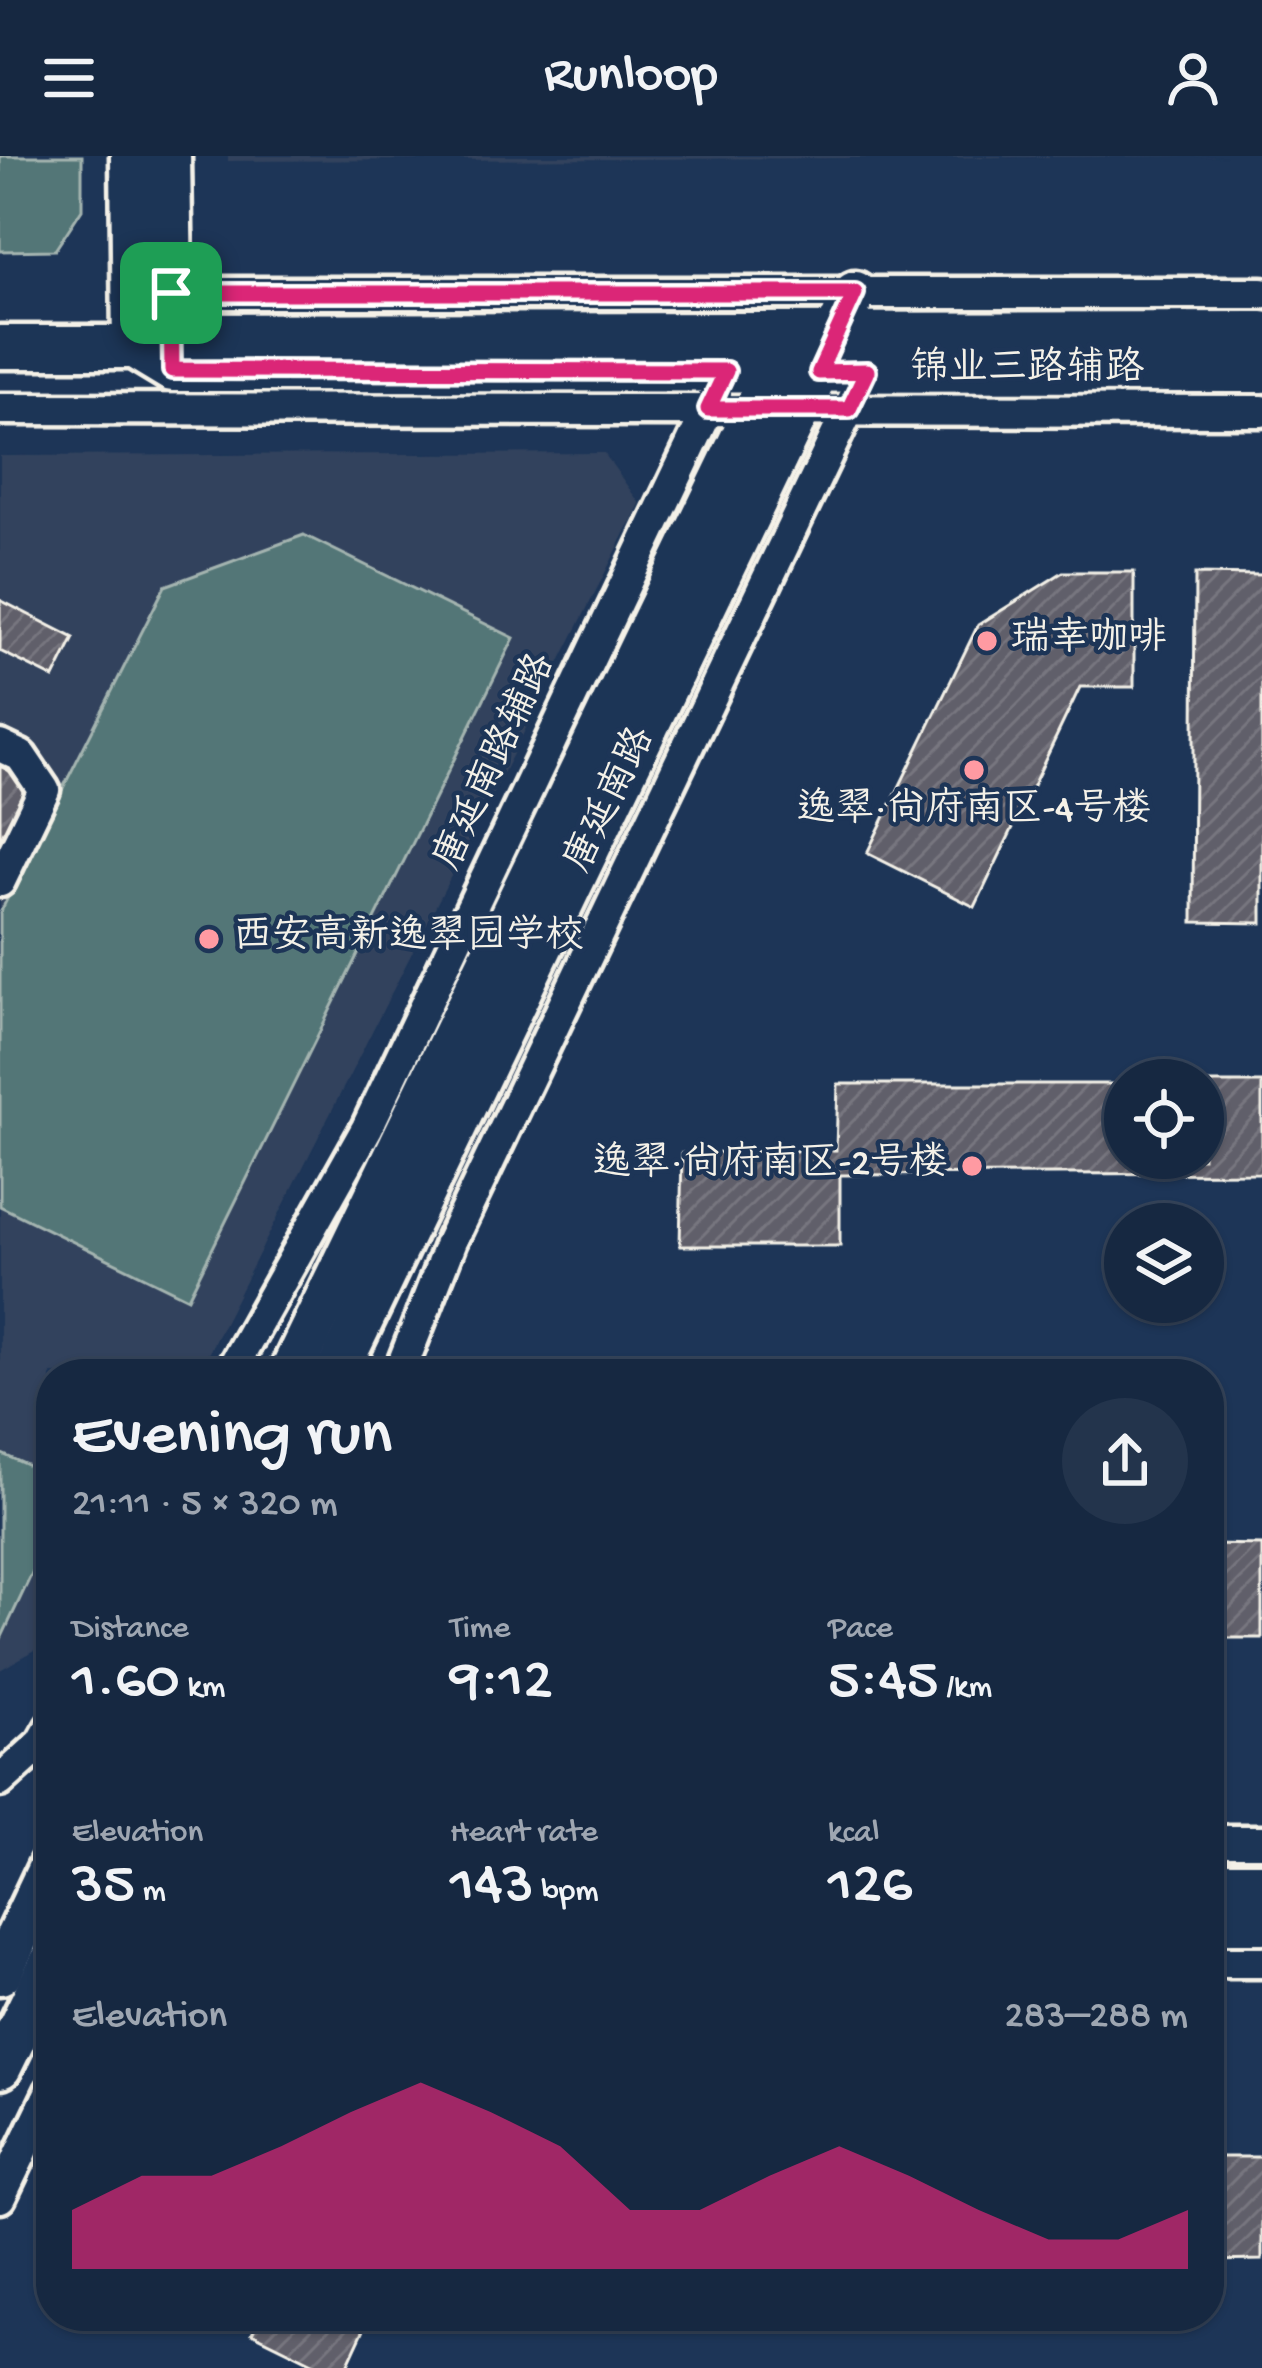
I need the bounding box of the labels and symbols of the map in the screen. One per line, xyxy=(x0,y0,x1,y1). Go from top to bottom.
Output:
pin xyxy=(120,242,222,344)
street label: 锦业三路辅路 xyxy=(910,345,1144,394)
place label: 瑞幸咖啡 xyxy=(1011,616,1167,664)
marker: 瑞幸咖啡 xyxy=(974,628,1000,654)
street label: 唐延南路辅路 xyxy=(424,646,567,879)
street label: 唐延南路 xyxy=(554,719,667,881)
marker: 逸翠·尚府南区-4号楼 xyxy=(961,757,987,783)
place label: 逸翠·尚府南区-4号楼 xyxy=(797,786,1151,835)
place label: 西安高新逸翠园学校 xyxy=(233,913,584,962)
marker: 西安高新逸翠园学校 xyxy=(196,926,222,952)
place label: 逸翠·尚府南区-2号楼 xyxy=(592,1140,948,1189)
marker: 逸翠·尚府南区-2号楼 xyxy=(959,1153,985,1179)

